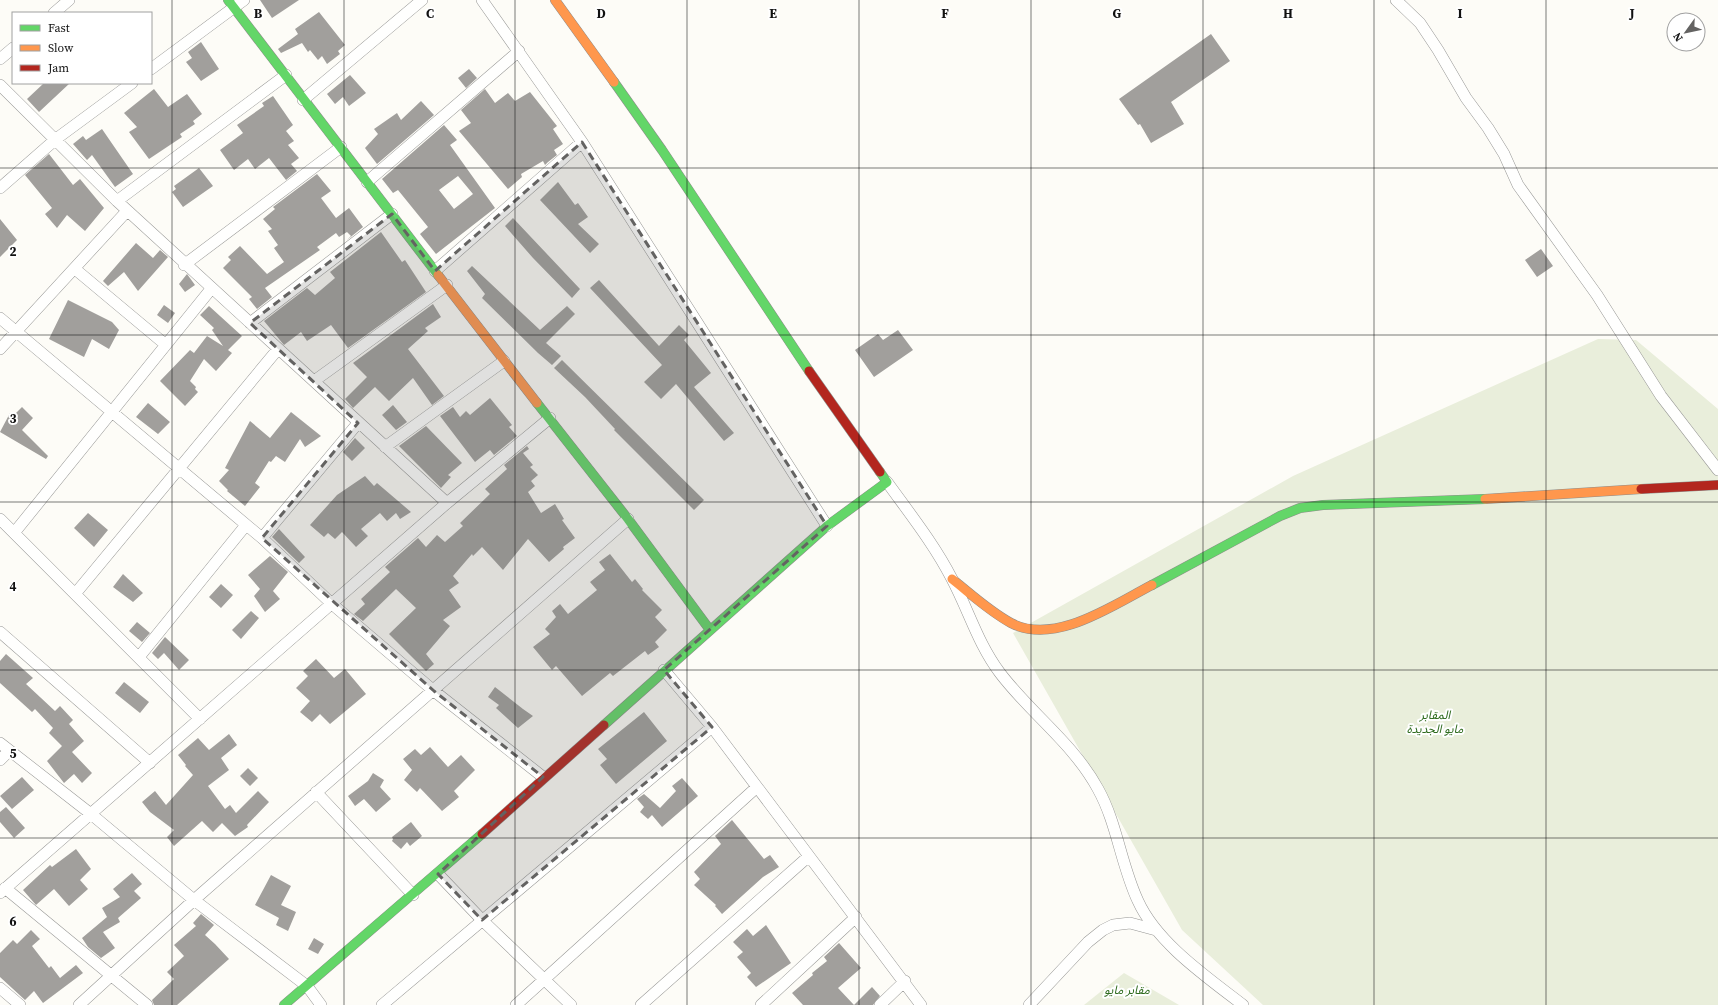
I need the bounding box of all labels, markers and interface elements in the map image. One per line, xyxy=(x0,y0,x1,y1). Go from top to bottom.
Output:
text: B xyxy=(254,5,263,22)
text: C xyxy=(426,5,434,22)
text: D xyxy=(596,5,606,22)
text: E xyxy=(769,5,777,22)
text: F xyxy=(941,5,949,22)
text: G xyxy=(1113,5,1122,22)
text: H xyxy=(1283,5,1293,22)
text: I xyxy=(1457,5,1463,22)
text: J xyxy=(1628,5,1635,22)
legend xyxy=(12,12,152,84)
north arrow xyxy=(1666,12,1706,52)
text: Fast xyxy=(48,20,70,36)
text: N xyxy=(1670,30,1687,45)
text: Slow xyxy=(48,40,74,56)
text: Jam xyxy=(47,60,69,76)
text: 2 xyxy=(9,243,17,260)
text: 3 xyxy=(9,410,17,427)
text: 4 xyxy=(9,578,17,595)
park label: المقابر مايو الجديدة xyxy=(1407,707,1464,737)
text: 5 xyxy=(9,745,17,762)
text: 6 xyxy=(9,913,17,930)
park label: مقابر مايو xyxy=(1104,982,1150,998)

